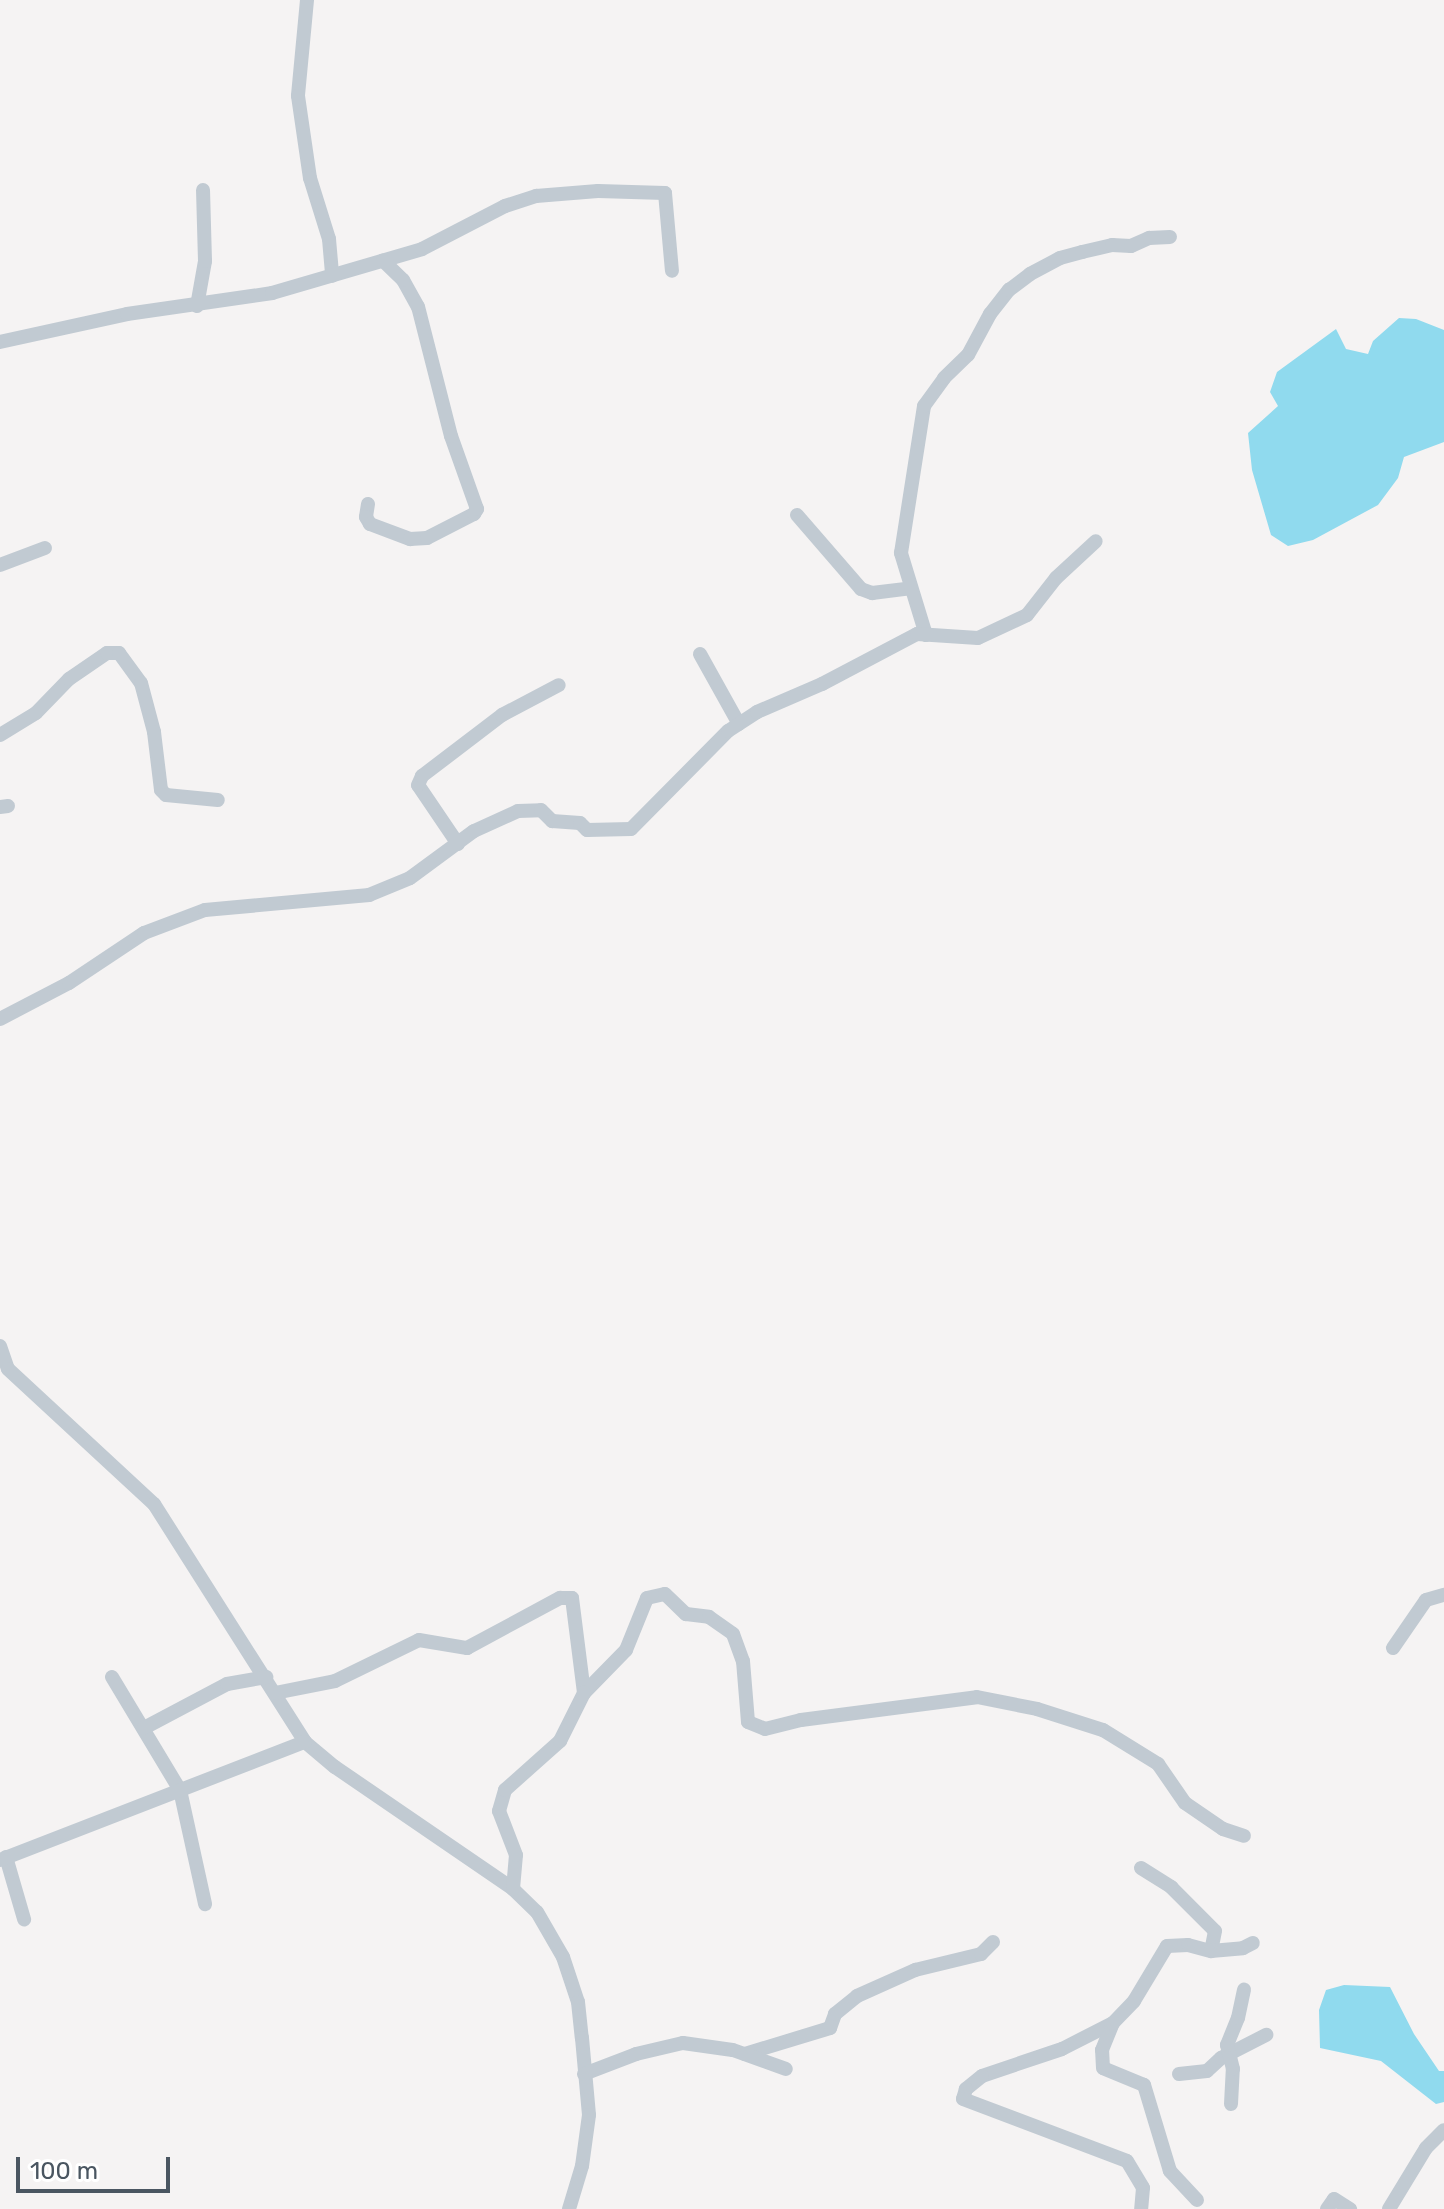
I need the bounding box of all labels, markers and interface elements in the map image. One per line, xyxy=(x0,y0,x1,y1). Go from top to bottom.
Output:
scale bar xyxy=(20,2141,174,2191)
text: 100 m xyxy=(30,2157,98,2185)

